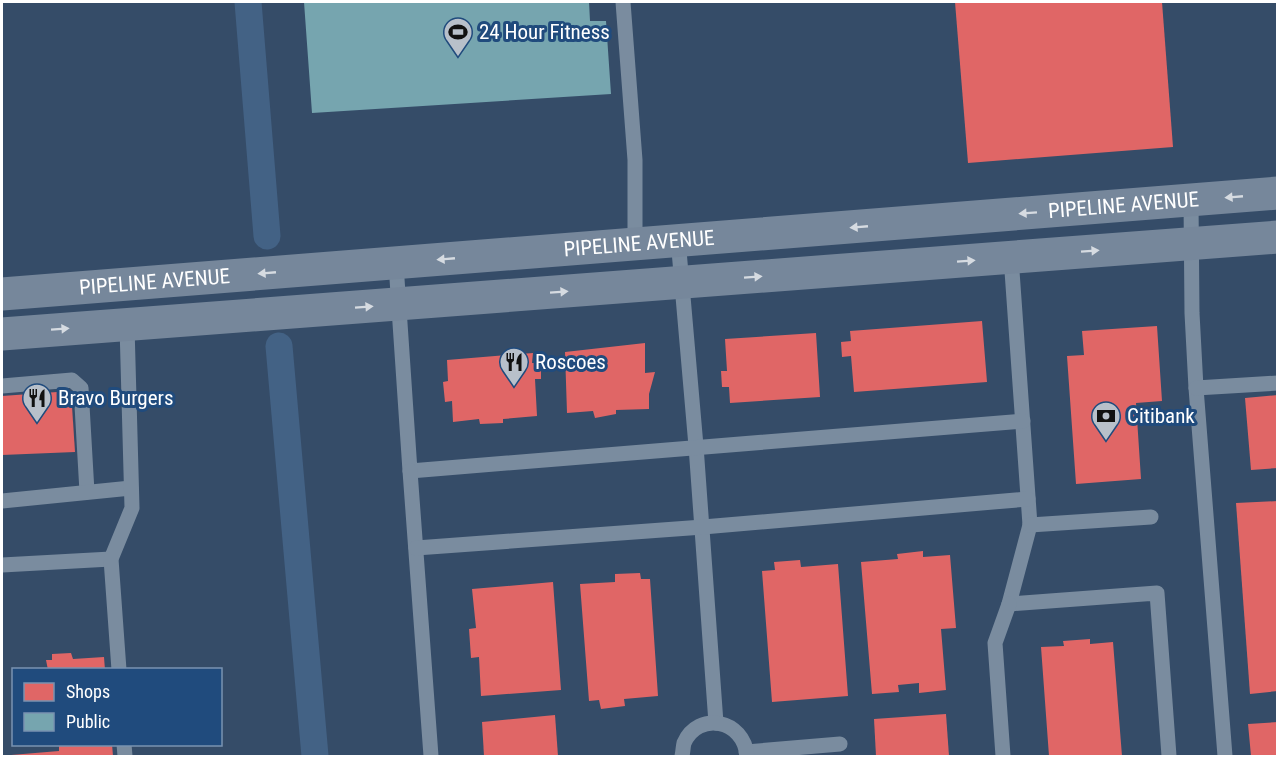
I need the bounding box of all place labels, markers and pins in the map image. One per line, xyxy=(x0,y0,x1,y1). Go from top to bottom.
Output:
sports icon: 24 Hour Fitness xyxy=(442,16,474,58)
place label: 24 Hour Fitness xyxy=(479,20,610,44)
restaurant icon: Roscoes xyxy=(498,346,530,388)
place label: Roscoes xyxy=(535,350,606,374)
restaurant icon: Bravo Burgers xyxy=(21,382,53,424)
place label: Bravo Burgers xyxy=(58,386,174,410)
bank icon: Citibank xyxy=(1090,400,1122,442)
place label: Citibank xyxy=(1127,404,1195,428)

